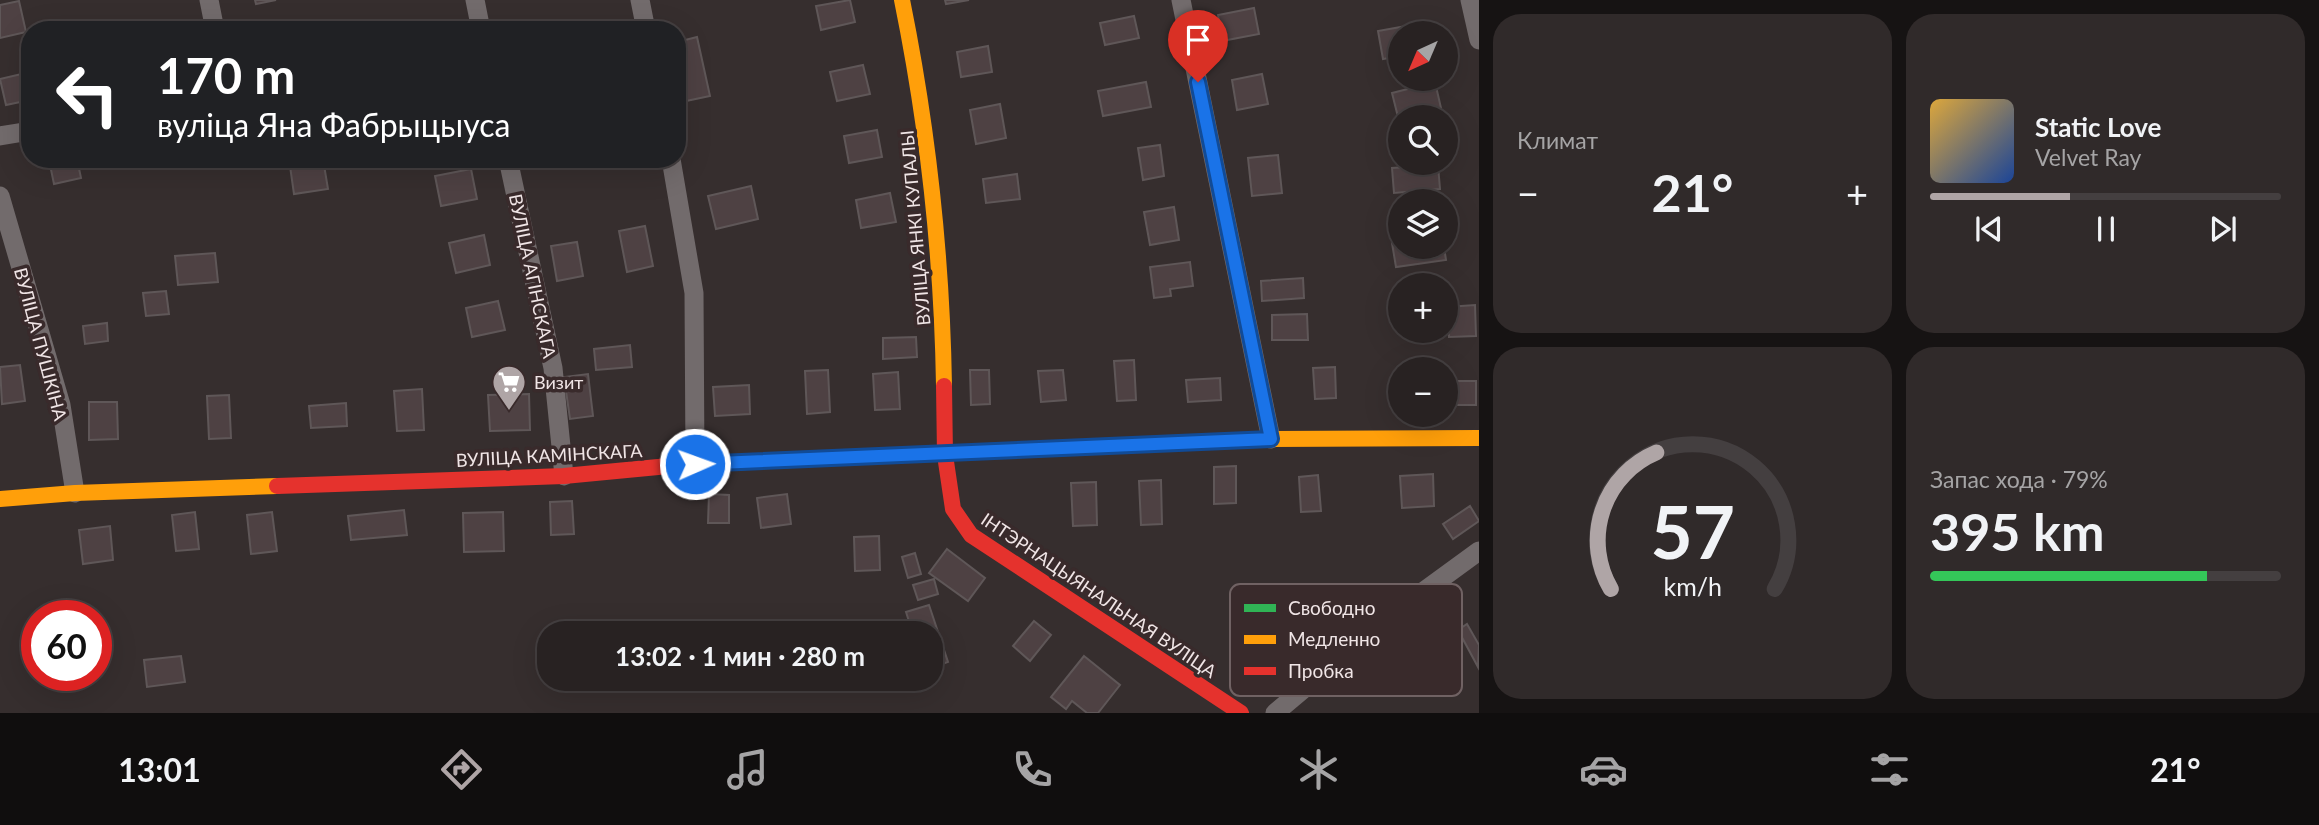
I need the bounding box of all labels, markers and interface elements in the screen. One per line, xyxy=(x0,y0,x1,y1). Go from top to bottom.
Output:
pin xyxy=(1168,10,1228,82)
icon: arrive xyxy=(1179,21,1217,59)
north arrow xyxy=(1388,21,1458,91)
map controls xyxy=(1388,21,1458,427)
text: 170 m xyxy=(157,46,295,104)
icon: left xyxy=(42,49,133,140)
text: вуліца Яна Фабрыцыуса xyxy=(157,105,510,144)
button: search xyxy=(1388,105,1458,175)
text: Static Love xyxy=(2035,111,2162,143)
text: Климат xyxy=(1517,126,1598,154)
street label: ВУЛІЦА ЯНКІ КУПАЛЫ xyxy=(895,129,935,327)
text: Velvet Ray xyxy=(2035,143,2141,171)
text: 21° xyxy=(1652,161,1733,223)
text: − xyxy=(1517,170,1539,216)
text: + xyxy=(1846,170,1868,216)
button: layers xyxy=(1388,189,1458,259)
street label: ВУЛІЦА АГІНСКАГА xyxy=(505,192,561,361)
icon: previous xyxy=(1970,210,2008,248)
icon: pause xyxy=(2087,210,2125,248)
icon: next xyxy=(2204,210,2242,248)
street label: ВУЛІЦА ПУШКІНА xyxy=(10,265,72,424)
button: + xyxy=(1388,273,1458,343)
button: − xyxy=(1388,357,1458,427)
supermarket icon: Визит xyxy=(490,363,528,412)
place label: Визит xyxy=(534,371,583,393)
position arrow xyxy=(658,427,732,501)
street label: ВУЛІЦА КАМІНСКАГА xyxy=(455,439,644,471)
text: Запас хода · 79% xyxy=(1930,465,2108,493)
text: 57 xyxy=(1650,487,1735,575)
text: 395 km xyxy=(1930,500,2104,562)
street label: ІНТЭРНАЦЫЯНАЛЬНАЯ ВУЛІЦА xyxy=(977,508,1222,683)
text: km/h xyxy=(1663,571,1722,601)
legend xyxy=(1230,584,1462,696)
text: Свободно xyxy=(1288,596,1376,619)
speed limit sign: 60 xyxy=(21,600,112,691)
text: Медленно xyxy=(1288,627,1380,650)
text: 13:02 · 1 мин · 280 m xyxy=(615,640,865,672)
text: Пробка xyxy=(1288,659,1354,682)
icon: directions xyxy=(437,745,486,794)
icon: music xyxy=(723,745,772,794)
icon: phone xyxy=(1008,745,1057,794)
icon: climate xyxy=(1294,745,1343,794)
icon: car xyxy=(1579,745,1628,794)
icon: filters xyxy=(1865,745,1914,794)
text: 13:01 xyxy=(118,750,201,789)
text: 21° xyxy=(2150,750,2201,789)

